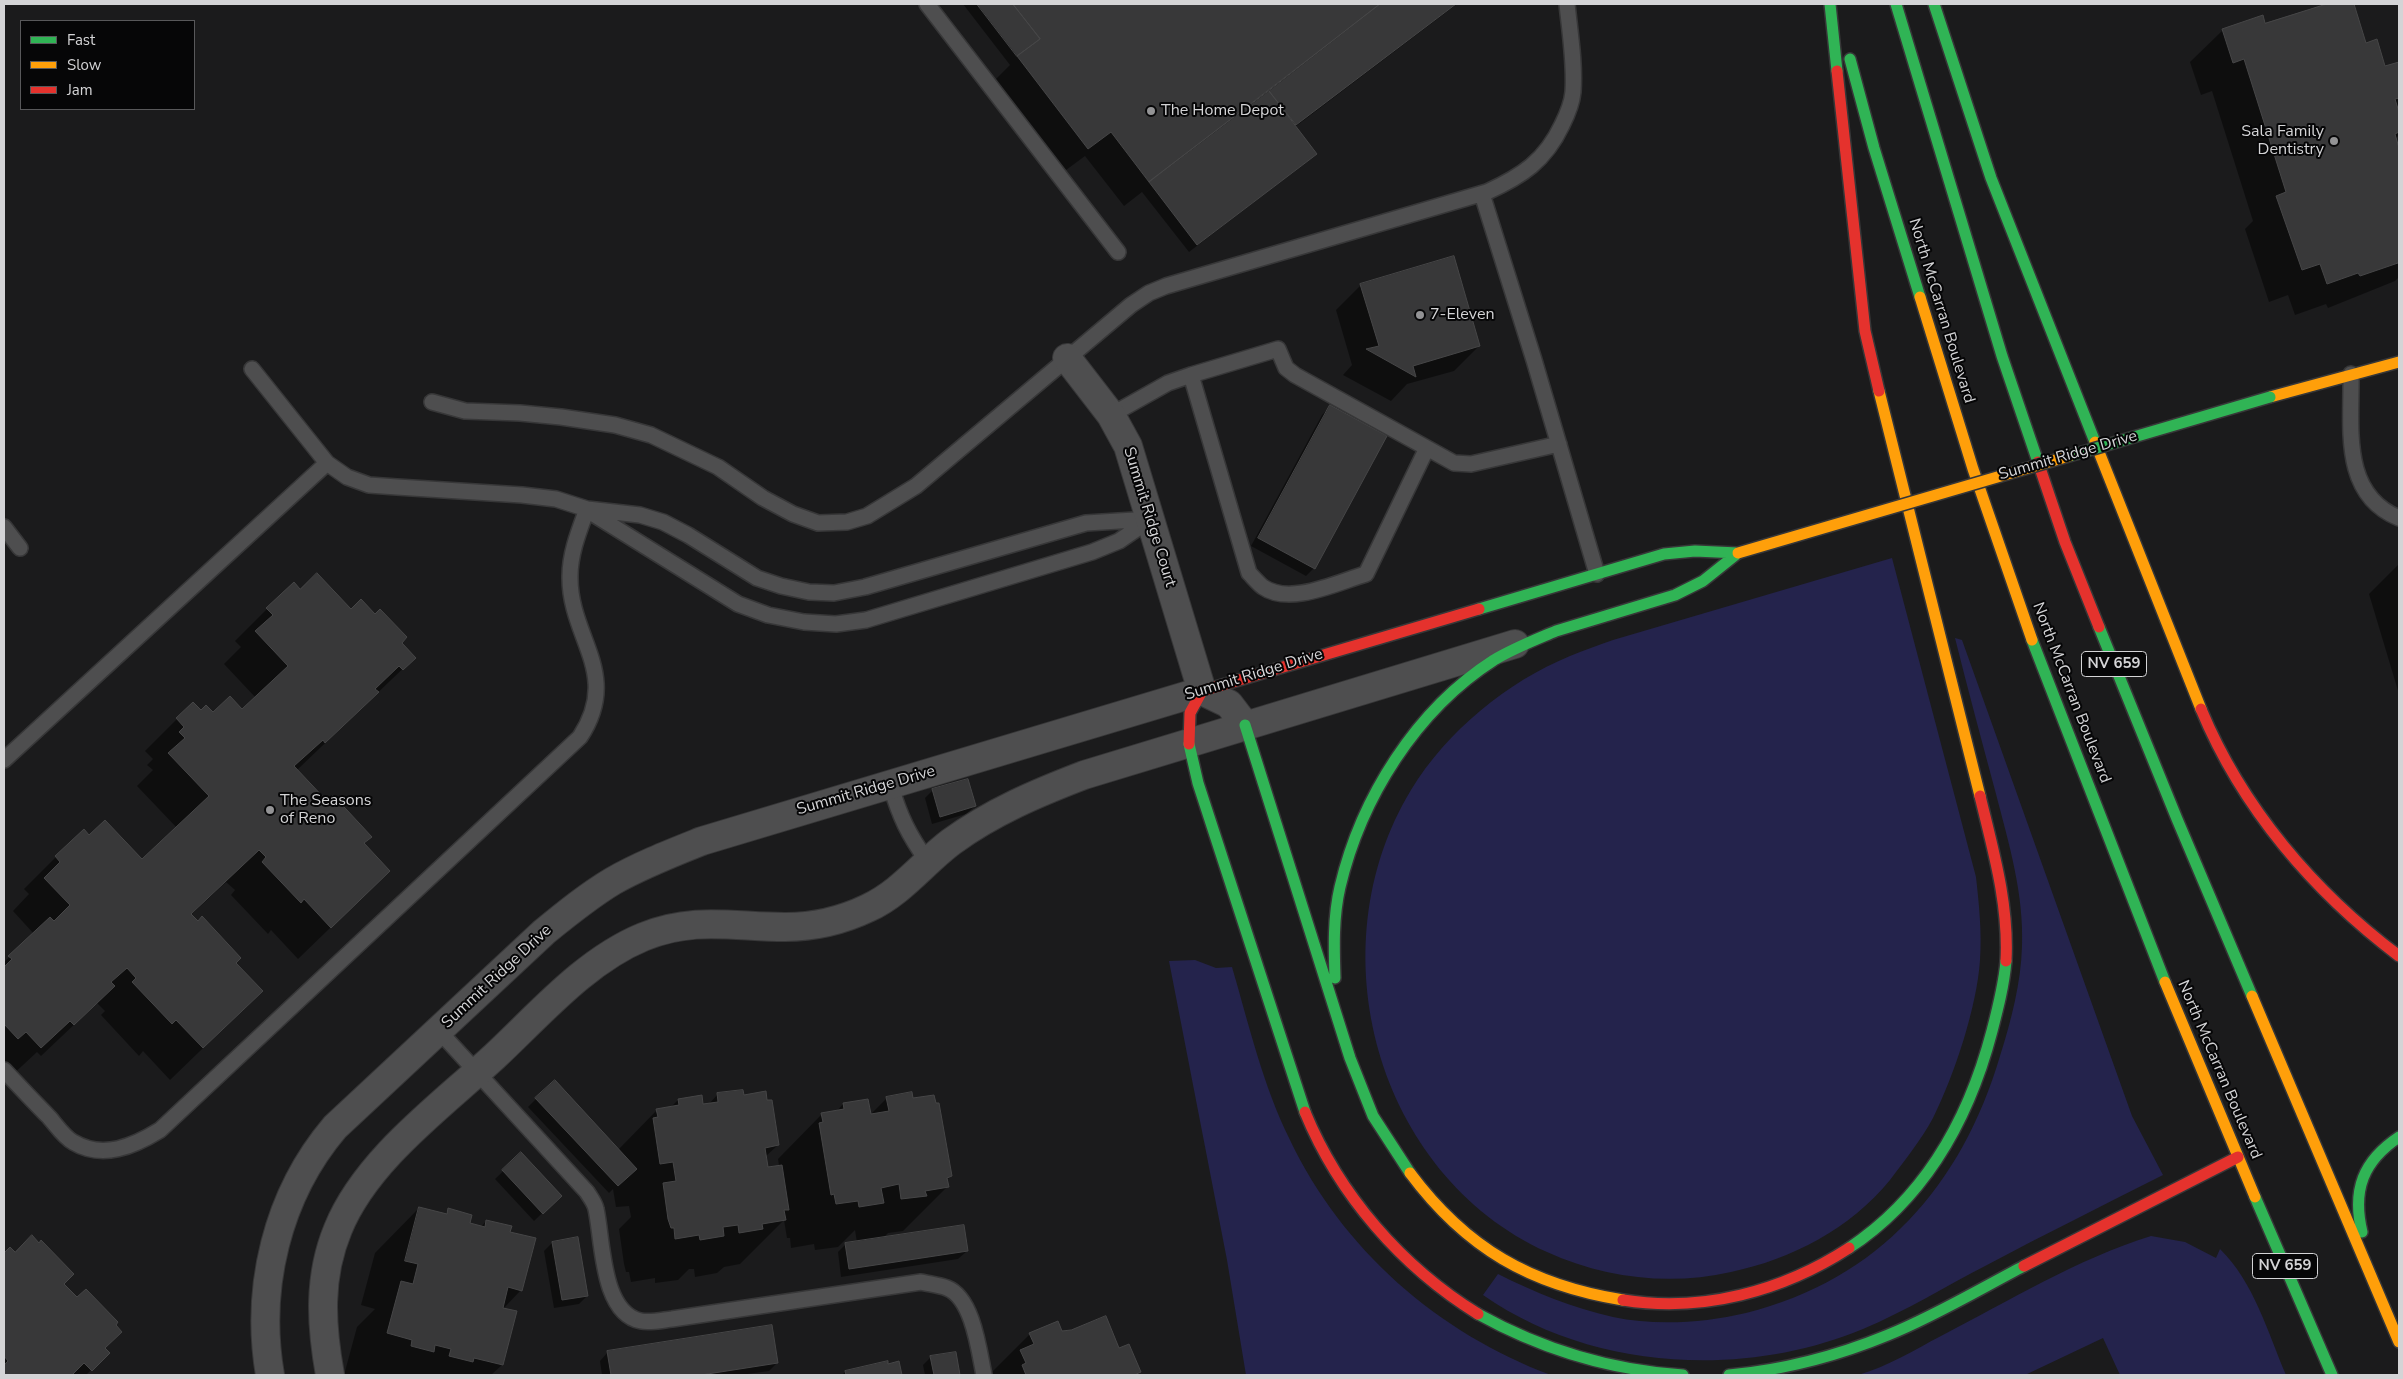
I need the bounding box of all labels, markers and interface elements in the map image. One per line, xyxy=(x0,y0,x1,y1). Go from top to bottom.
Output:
legend xyxy=(20,20,195,110)
text: Fast xyxy=(67,30,95,50)
text: Slow xyxy=(67,55,101,75)
text: Jam xyxy=(67,80,93,100)
place label: The Home Depot xyxy=(1161,101,1284,121)
marker: The Home Depot xyxy=(1145,105,1157,117)
place label: Sala Family Dentistry xyxy=(2241,122,2324,160)
marker: Sala Family Dentistry xyxy=(2328,135,2340,147)
street label: North McCarran Boulevard xyxy=(1904,216,1978,406)
place label: 7-Eleven xyxy=(1430,305,1494,325)
marker: 7-Eleven xyxy=(1414,309,1426,321)
street label: Summit Ridge Drive xyxy=(1996,427,2140,485)
street label: Summit Ridge Court xyxy=(1119,445,1179,589)
street label: North McCarran Boulevard xyxy=(2028,600,2114,786)
street label: Summit Ridge Drive xyxy=(1183,645,1325,705)
road number: NV 659 xyxy=(2082,652,2146,676)
street label: Summit Ridge Drive xyxy=(794,762,938,820)
place label: The Seasons of Reno xyxy=(280,791,372,829)
marker: The Seasons of Reno xyxy=(264,804,276,816)
street label: Summit Ridge Drive xyxy=(438,921,556,1033)
street label: North McCarran Boulevard xyxy=(2173,978,2265,1162)
road number: NV 659 xyxy=(2252,1254,2318,1278)

